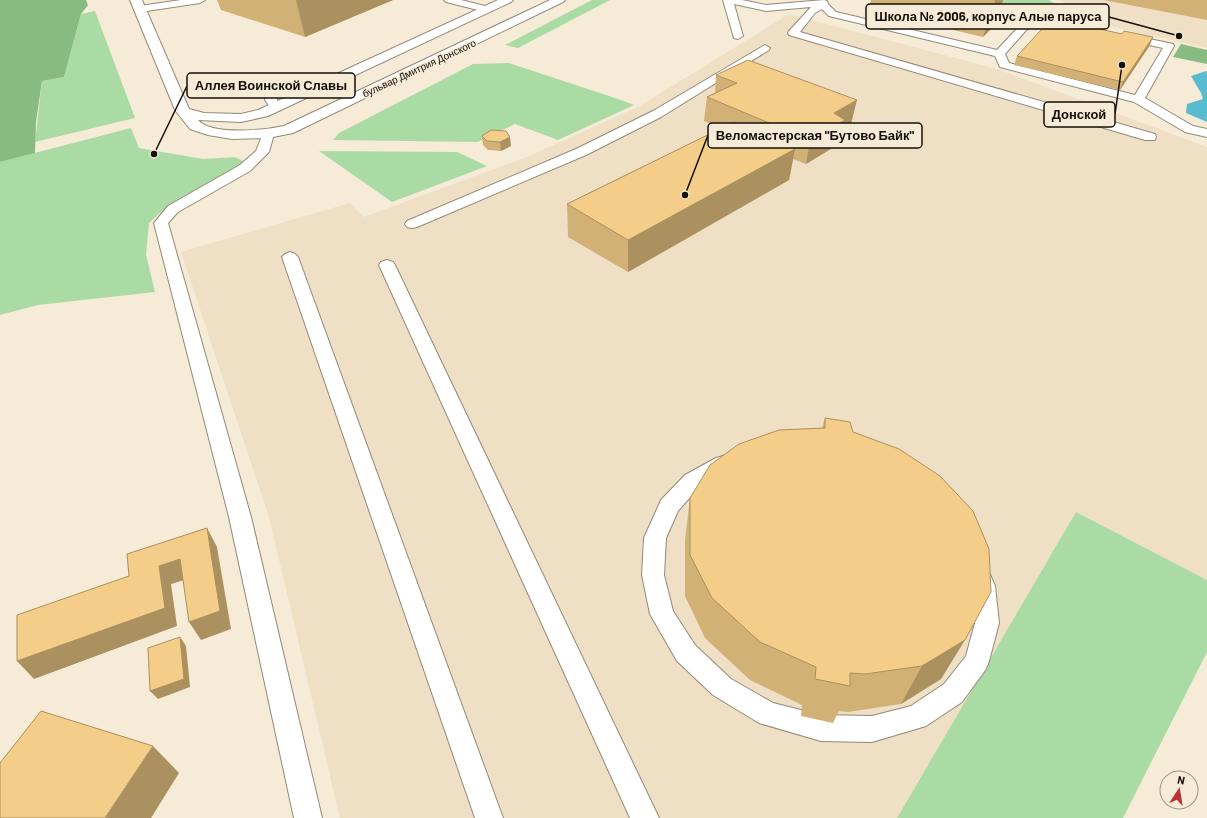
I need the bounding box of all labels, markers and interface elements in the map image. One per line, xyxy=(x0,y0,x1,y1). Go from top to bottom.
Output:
callout: Школа № 2006, корпус Алые паруса xyxy=(866,4,1109,29)
text: Школа № 2006, корпус Алые паруса xyxy=(874,8,1102,24)
street label: бульвар Дмитрия Донского xyxy=(360,36,478,100)
callout: Аллея Воинской Славы xyxy=(187,73,355,98)
text: Аллея Воинской Славы xyxy=(195,77,347,93)
callout: Донской xyxy=(1044,102,1115,127)
text: Донской xyxy=(1052,106,1106,122)
callout: Веломастерская "Бутово Байк" xyxy=(708,123,922,148)
text: Веломастерская "Бутово Байк" xyxy=(716,127,915,143)
north arrow xyxy=(1159,770,1199,810)
text: N xyxy=(1176,773,1186,787)

